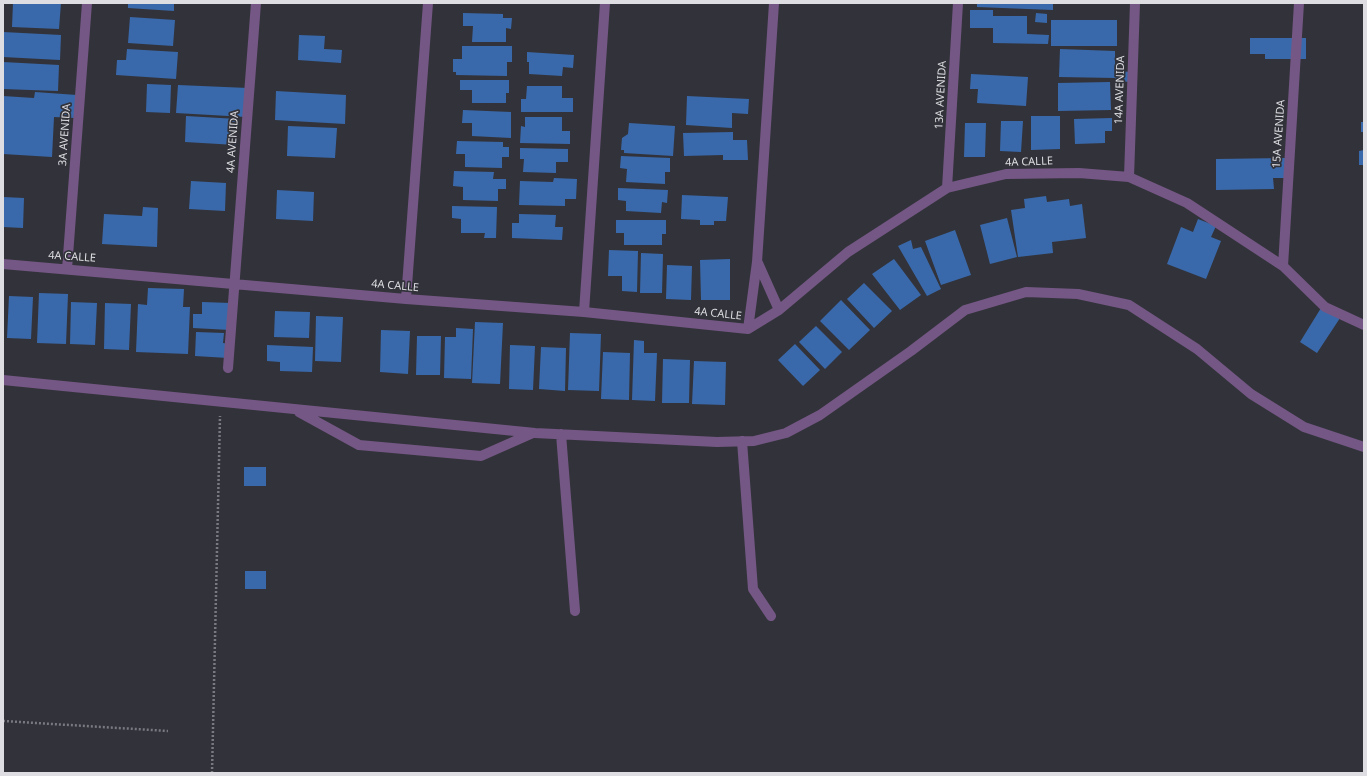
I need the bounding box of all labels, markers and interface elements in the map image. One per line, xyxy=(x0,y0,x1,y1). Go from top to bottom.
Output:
street label: 14A AVENIDA xyxy=(1112,55,1128,125)
street label: 13A AVENIDA xyxy=(933,60,949,130)
street label: 15A AVENIDA xyxy=(1270,99,1288,169)
street label: 3A AVENIDA xyxy=(56,103,74,167)
street label: 4A AVENIDA xyxy=(224,110,242,174)
street label: 4A CALLE xyxy=(1005,155,1053,169)
street label: 4A CALLE xyxy=(48,249,96,265)
street label: 4A CALLE xyxy=(371,277,419,295)
street label: 4A CALLE xyxy=(694,305,742,323)

